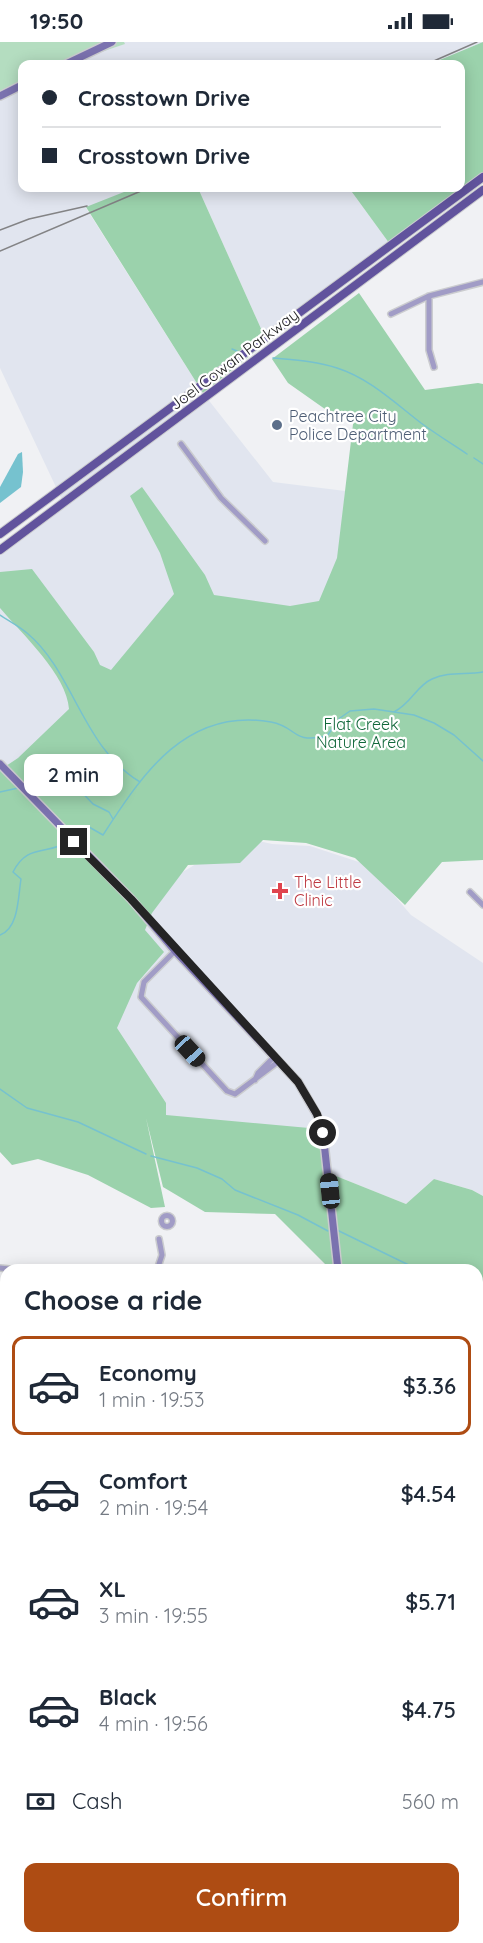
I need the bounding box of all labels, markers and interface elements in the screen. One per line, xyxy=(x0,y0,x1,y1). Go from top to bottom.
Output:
text: 19:50 xyxy=(30,7,83,35)
text: Crosstown Drive xyxy=(78,84,250,112)
text: Crosstown Drive xyxy=(78,142,250,170)
street label: Joel Cowan Parkway xyxy=(166,304,302,414)
place label: Peachtree City Police Department xyxy=(289,406,427,444)
marker: Peachtree City Police Department xyxy=(270,418,284,432)
park label: Flat Creek Nature Area xyxy=(316,714,406,752)
callout: 2 min xyxy=(25,755,124,797)
text: 2 min xyxy=(48,762,99,787)
route end xyxy=(60,828,87,855)
place label: The Little Clinic xyxy=(294,872,362,910)
marker: The Little Clinic xyxy=(271,882,289,900)
car xyxy=(171,1032,209,1070)
route start xyxy=(309,1119,336,1146)
car xyxy=(319,1172,341,1210)
text: Choose a ride xyxy=(24,1283,202,1317)
icon: car xyxy=(27,1359,81,1413)
text: Economy xyxy=(99,1359,197,1387)
text: $3.36 xyxy=(403,1372,456,1400)
text: 1 min · 19:53 xyxy=(99,1387,204,1412)
icon: car xyxy=(27,1467,81,1521)
text: Comfort xyxy=(99,1467,188,1495)
text: $4.54 xyxy=(401,1480,456,1508)
text: 2 min · 19:54 xyxy=(99,1495,208,1520)
icon: car xyxy=(27,1575,81,1629)
text: XL xyxy=(99,1575,126,1603)
text: $5.71 xyxy=(405,1588,456,1616)
text: 3 min · 19:55 xyxy=(99,1603,208,1628)
icon: car xyxy=(27,1683,81,1737)
text: Black xyxy=(99,1683,157,1711)
text: $4.75 xyxy=(401,1696,456,1724)
text: 4 min · 19:56 xyxy=(99,1711,208,1736)
icon: cash xyxy=(24,1785,57,1818)
text: Cash xyxy=(72,1787,123,1815)
text: 560 m xyxy=(402,1789,459,1814)
button: Confirm xyxy=(24,1863,459,1932)

